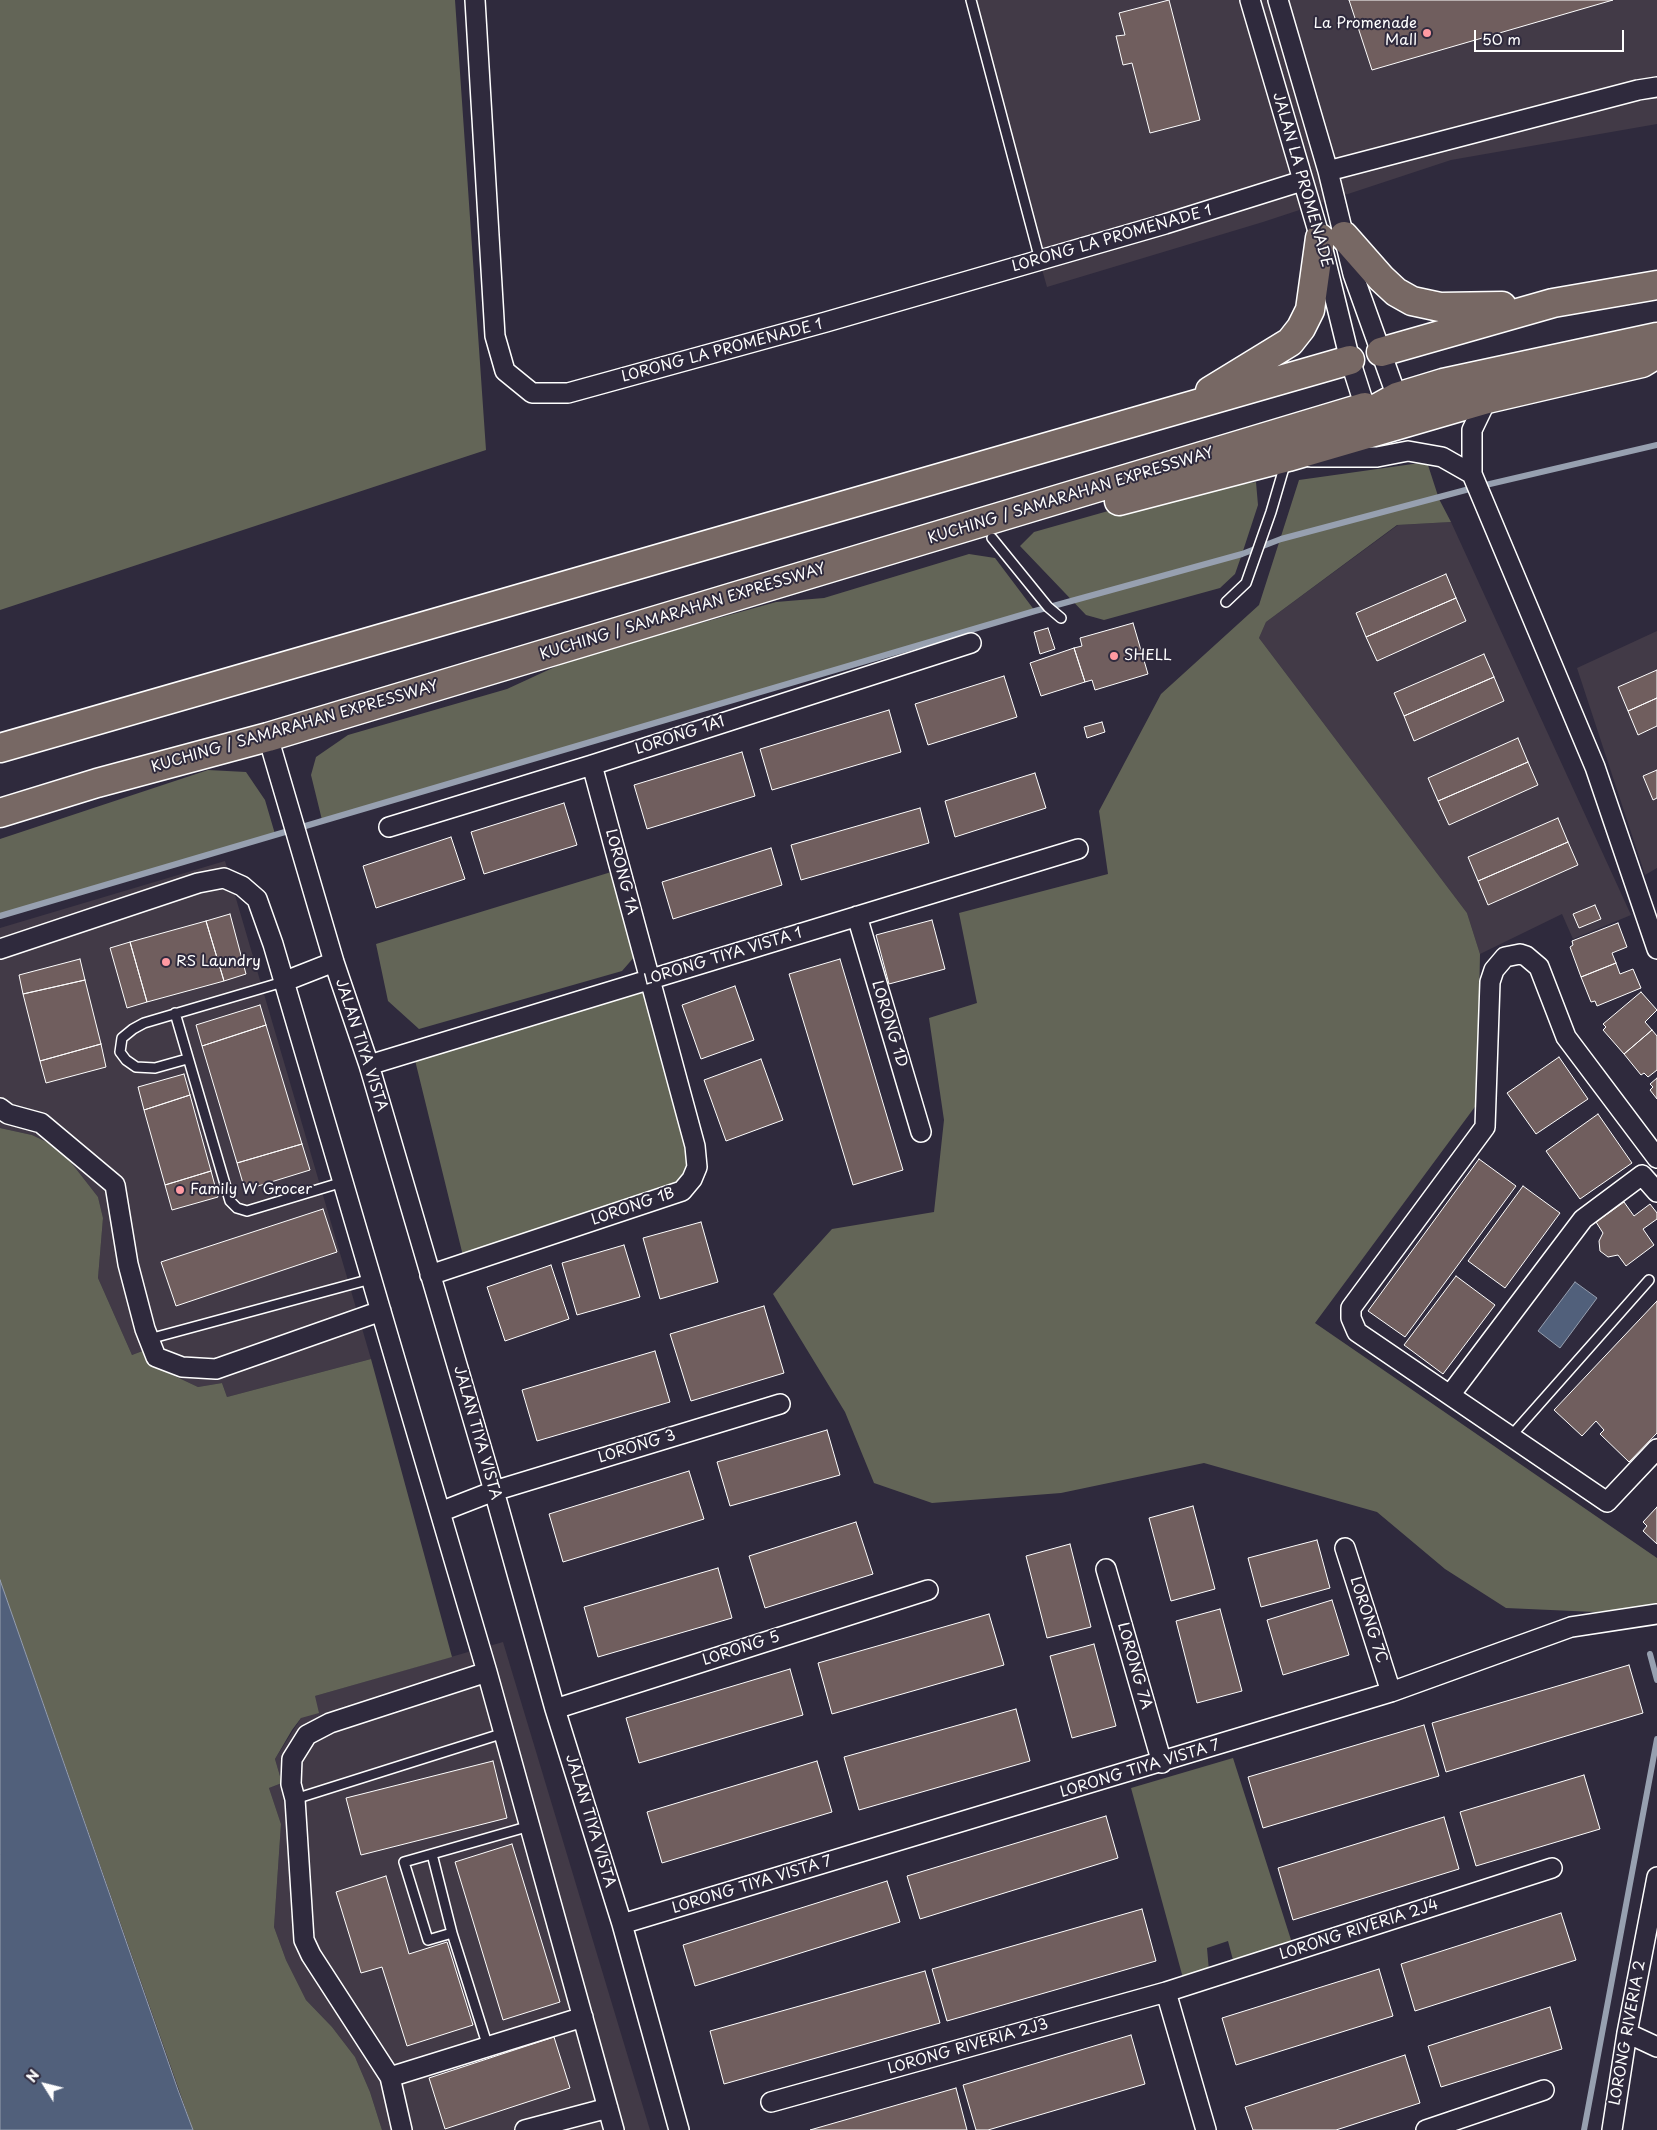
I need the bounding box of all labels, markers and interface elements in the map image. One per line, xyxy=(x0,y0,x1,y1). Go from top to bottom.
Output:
place label: La Promenade Mall xyxy=(1314,15,1417,50)
scale bar xyxy=(1477,20,1627,52)
marker: La Promenade Mall xyxy=(1421,27,1433,39)
text: 50 m xyxy=(1482,27,1521,50)
street label: JALAN LA PROMENADE xyxy=(1268,90,1336,270)
street label: LORONG LA PROMENADE 1 xyxy=(1010,202,1214,276)
street label: LORONG LA PROMENADE 1 xyxy=(619,315,825,387)
street label: KUCHING / SAMARAHAN EXPRESSWAY xyxy=(926,444,1216,548)
street label: KUCHING / SAMARAHAN EXPRESSWAY xyxy=(538,560,828,664)
place label: SHELL xyxy=(1124,647,1172,665)
marker: SHELL xyxy=(1108,650,1120,662)
street label: KUCHING / SAMARAHAN EXPRESSWAY xyxy=(149,677,441,777)
street label: LORONG 1A1 xyxy=(633,713,727,759)
street label: LORONG 1A xyxy=(601,827,641,917)
street label: LORONG TIYA VISTA 1 xyxy=(642,924,804,990)
place label: RS Laundry xyxy=(176,953,261,971)
marker: RS Laundry xyxy=(160,956,172,968)
street label: JALAN TIYA VISTA xyxy=(331,976,391,1114)
street label: LORONG 1D xyxy=(867,979,911,1069)
place label: Family W Grocer xyxy=(190,1181,312,1199)
marker: Family W Grocer xyxy=(174,1184,186,1196)
street label: LORONG 1B xyxy=(589,1184,677,1230)
street label: JALAN TIYA VISTA xyxy=(449,1364,505,1502)
street label: LORONG 3 xyxy=(596,1427,678,1467)
street label: LORONG 7C xyxy=(1346,1574,1390,1666)
street label: LORONG 7A xyxy=(1113,1620,1155,1712)
street label: LORONG 5 xyxy=(700,1628,782,1670)
street label: LORONG TIYA VISTA 7 xyxy=(1058,1736,1222,1802)
street label: JALAN TIYA VISTA xyxy=(561,1752,619,1890)
street label: LORONG TIYA VISTA 7 xyxy=(670,1852,834,1918)
street label: LORONG RIVERIA 2J4 xyxy=(1277,1896,1441,1964)
street label: LORONG RIVERIA 2 xyxy=(1606,1959,1650,2107)
street label: LORONG RIVERIA 2J3 xyxy=(886,2015,1050,2079)
north arrow xyxy=(20,2060,70,2110)
text: N xyxy=(21,2065,44,2087)

